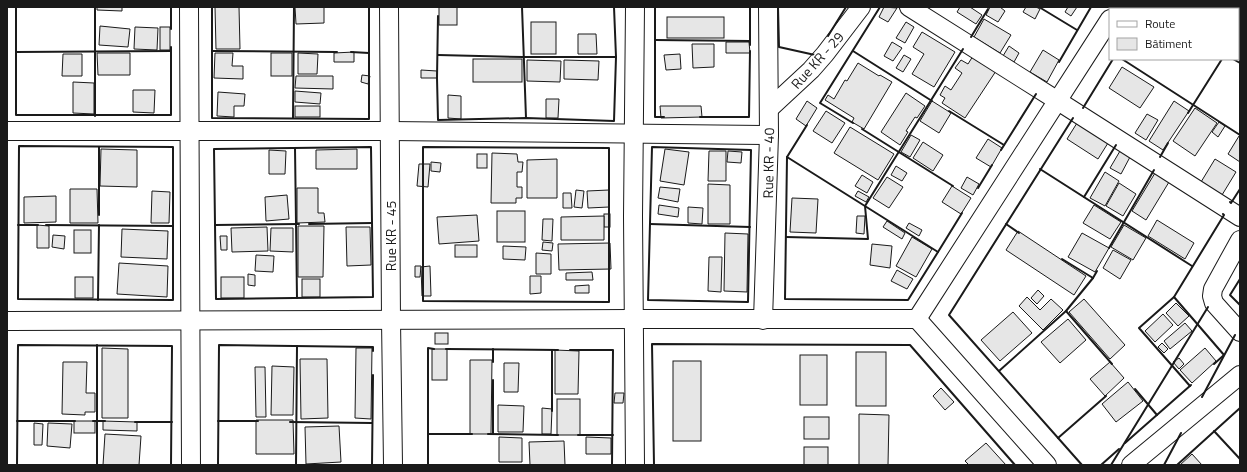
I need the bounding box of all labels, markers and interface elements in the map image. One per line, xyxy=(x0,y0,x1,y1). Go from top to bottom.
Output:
legend xyxy=(1109,8,1239,60)
text: Route xyxy=(1145,14,1175,33)
street label: Rue KR - 29 xyxy=(786,27,849,93)
text: Bâtiment xyxy=(1145,34,1193,53)
street label: Rue KR - 40 xyxy=(757,127,779,199)
street label: Rue KR - 45 xyxy=(380,200,401,271)

